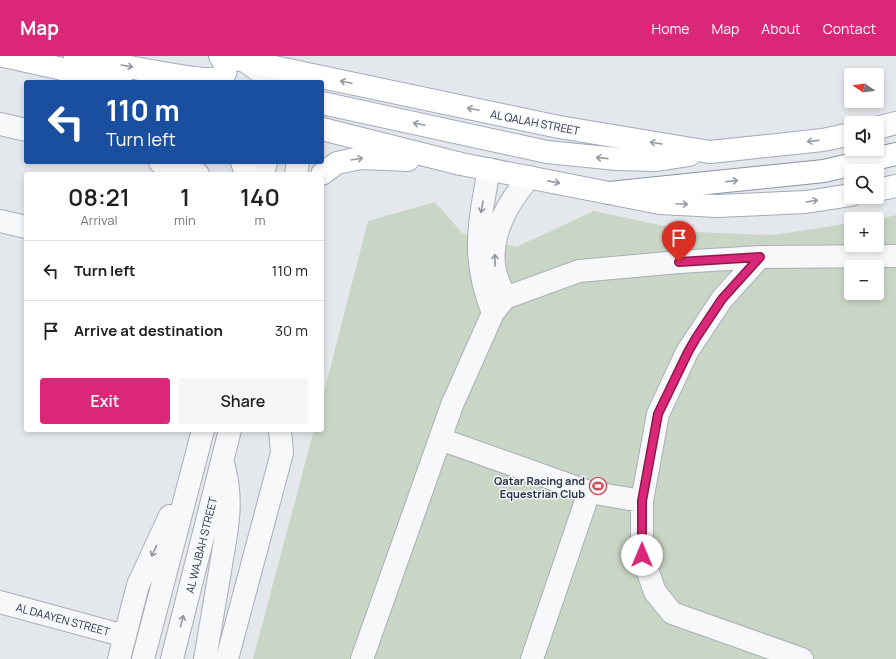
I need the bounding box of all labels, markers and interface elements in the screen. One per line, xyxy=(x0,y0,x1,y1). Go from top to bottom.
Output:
text: Map xyxy=(20,15,59,41)
text: Home xyxy=(652,19,689,38)
text: Map xyxy=(711,19,739,38)
text: About xyxy=(761,19,801,38)
text: Contact xyxy=(823,19,876,38)
one-way arrow xyxy=(120,62,133,70)
north arrow xyxy=(844,68,884,108)
map controls xyxy=(844,68,884,300)
one-way arrow xyxy=(340,78,353,86)
text: 110 m xyxy=(106,91,180,129)
icon: left xyxy=(40,96,92,148)
one-way arrow xyxy=(467,105,480,113)
street label: AL QALAH STREET xyxy=(489,106,581,138)
button: sound xyxy=(844,116,884,156)
one-way arrow xyxy=(413,119,426,127)
text: Turn left xyxy=(106,127,176,151)
one-way arrow xyxy=(807,137,820,145)
one-way arrow xyxy=(650,139,663,147)
one-way arrow xyxy=(596,154,609,162)
one-way arrow xyxy=(350,155,363,163)
button: search xyxy=(844,164,884,204)
one-way arrow xyxy=(725,177,738,185)
one-way arrow xyxy=(547,179,560,187)
text: 08:21 xyxy=(68,180,130,213)
text: 1 xyxy=(180,180,190,213)
text: 140 xyxy=(240,180,280,213)
one-way arrow xyxy=(805,197,818,205)
one-way arrow xyxy=(478,201,486,214)
one-way arrow xyxy=(675,201,688,208)
text: Arrival xyxy=(80,211,118,229)
text: min xyxy=(174,211,196,229)
text: m xyxy=(254,211,265,229)
button: + xyxy=(844,212,884,252)
pin xyxy=(662,221,696,262)
icon: arrive xyxy=(668,227,690,249)
one-way arrow xyxy=(491,254,499,267)
icon: left xyxy=(40,260,62,282)
text: Turn left xyxy=(74,260,136,281)
text: 110 m xyxy=(271,260,308,281)
button: − xyxy=(844,260,884,300)
icon: arrive xyxy=(40,320,62,342)
text: Arrive at destination xyxy=(74,320,223,341)
text: 30 m xyxy=(275,320,308,341)
button: Exit xyxy=(40,378,170,424)
button: Share xyxy=(178,378,308,424)
place label: Qatar Racing and Equestrian Club xyxy=(494,473,585,501)
sports icon: Qatar Racing and Equestrian Club xyxy=(588,476,608,496)
street label: AL WAJBAH STREET xyxy=(182,495,220,595)
position arrow xyxy=(621,534,663,576)
one-way arrow xyxy=(150,544,157,556)
street label: AL DAAYEN STREET xyxy=(14,599,112,639)
one-way arrow xyxy=(179,615,186,628)

